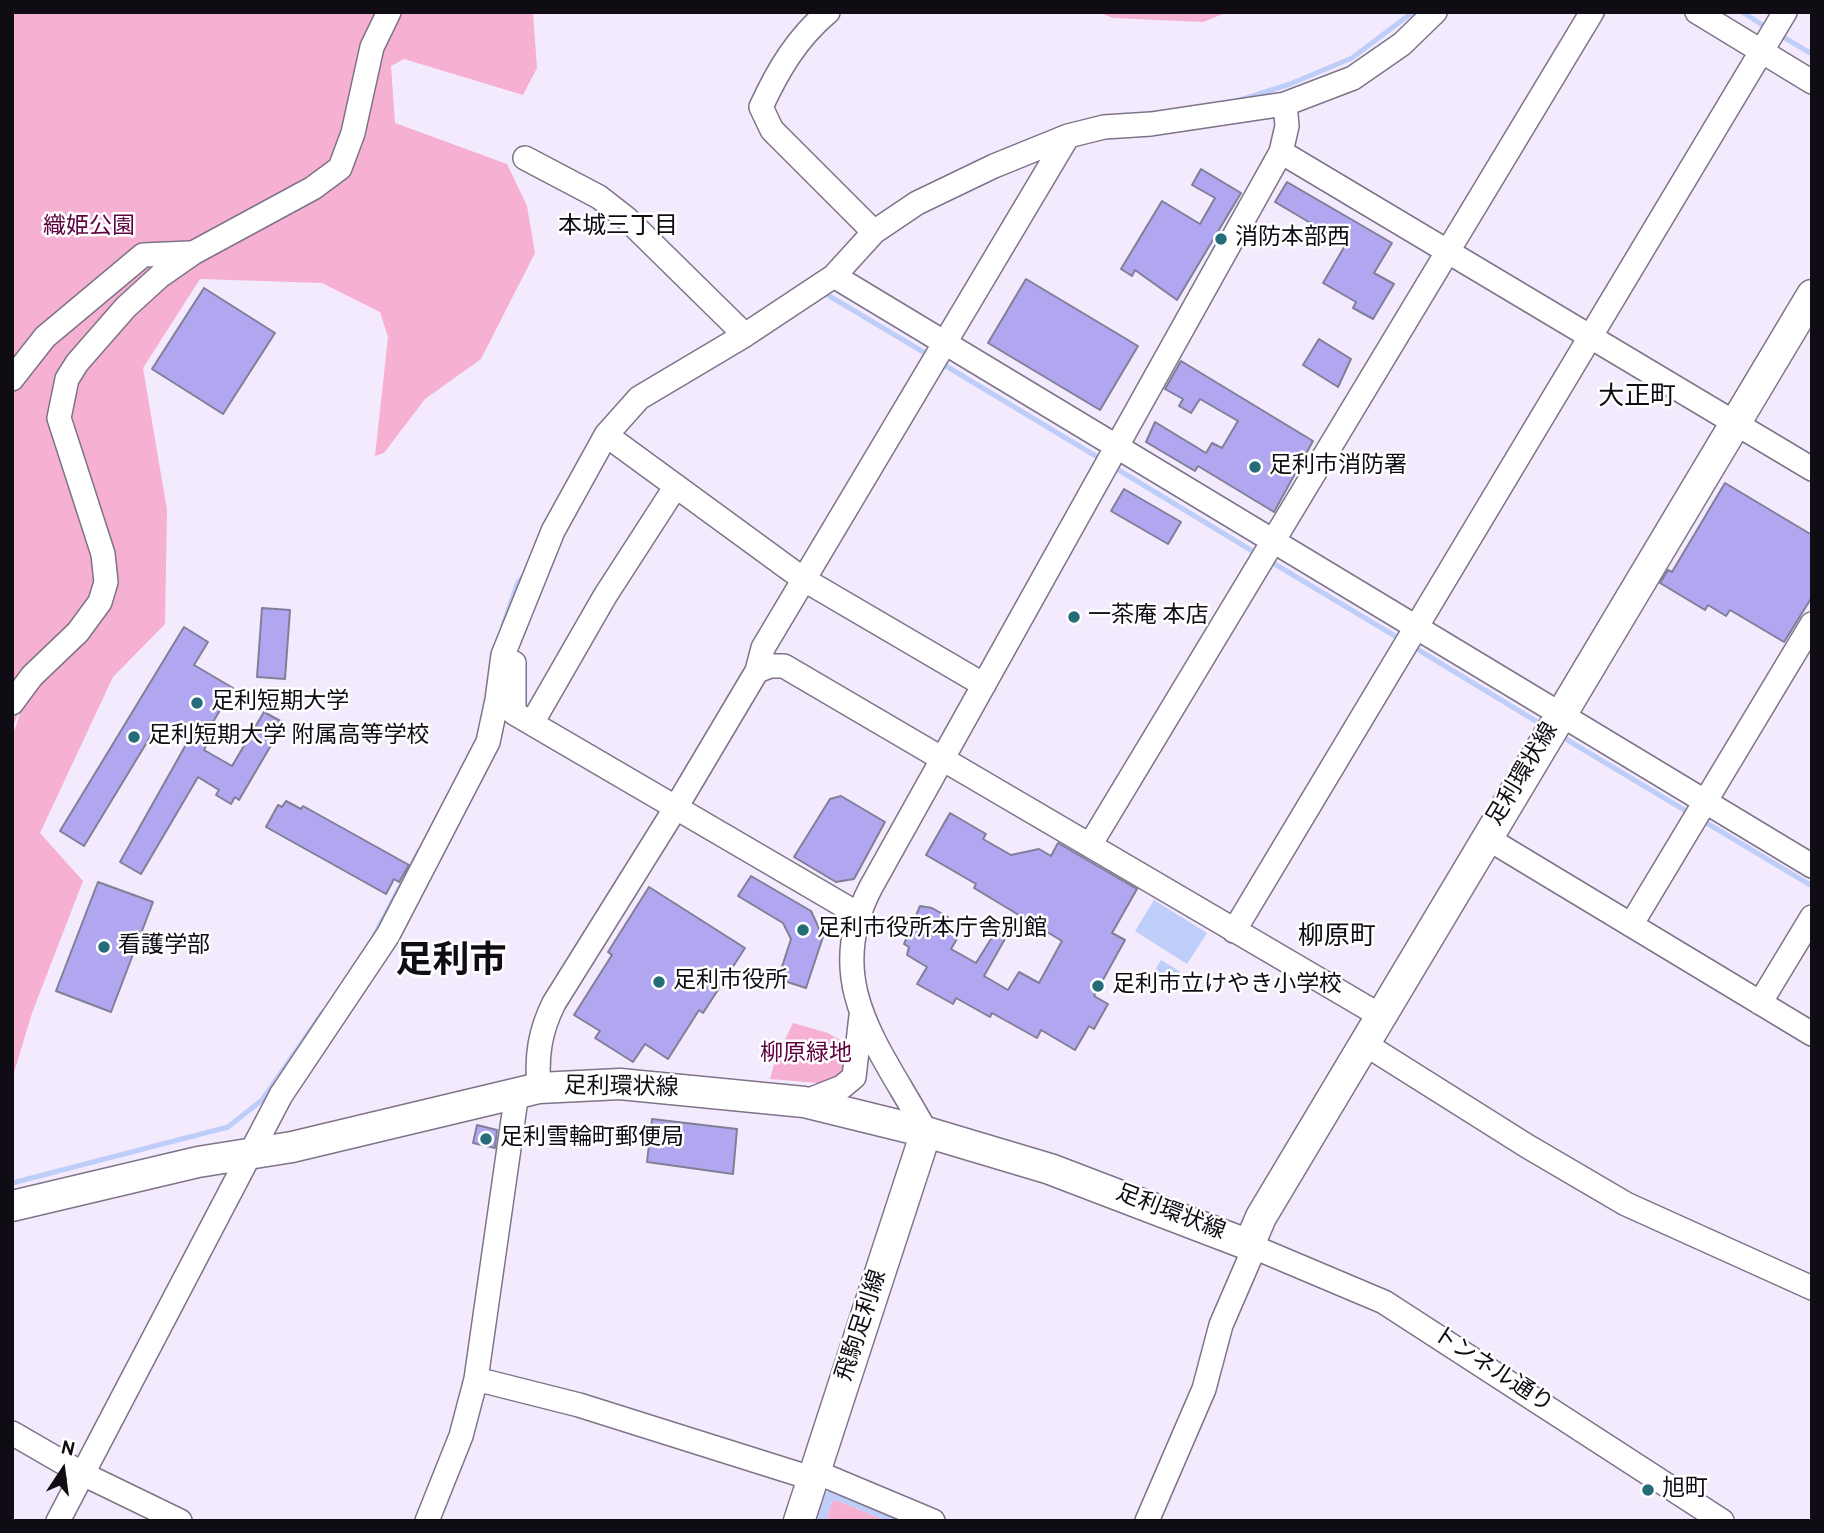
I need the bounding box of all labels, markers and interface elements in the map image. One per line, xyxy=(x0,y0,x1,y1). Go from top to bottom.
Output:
park label: 織姫公園 xyxy=(43,214,135,242)
district label: 本城三丁目 xyxy=(558,214,678,242)
place label: 消防本部西 xyxy=(1235,225,1350,253)
marker: 消防本部西 xyxy=(1213,231,1229,247)
district label: 大正町 xyxy=(1598,383,1676,415)
place label: 足利市消防署 xyxy=(1269,453,1407,481)
marker: 足利市消防署 xyxy=(1247,459,1263,475)
place label: 一茶庵 本店 xyxy=(1088,603,1208,631)
marker: 一茶庵 本店 xyxy=(1066,609,1082,625)
place label: 足利短期大学 xyxy=(211,689,349,717)
marker: 足利短期大学 xyxy=(189,695,205,711)
street label: 足利環状線 xyxy=(1483,719,1565,831)
place label: 足利短期大学 附属高等学校 xyxy=(148,723,429,751)
marker: 足利短期大学 附属高等学校 xyxy=(126,729,142,745)
place label: 足利市役所本庁舎別館 xyxy=(817,916,1047,944)
marker: 足利市役所本庁舎別館 xyxy=(795,922,811,938)
district label: 柳原町 xyxy=(1298,923,1376,955)
place label: 看護学部 xyxy=(118,933,210,961)
marker: 看護学部 xyxy=(96,939,112,955)
district label: 足利市 xyxy=(396,943,506,987)
place label: 足利市役所 xyxy=(673,968,788,996)
place label: 足利市立けやき小学校 xyxy=(1112,972,1342,1000)
marker: 足利市役所 xyxy=(651,974,667,990)
marker: 足利市立けやき小学校 xyxy=(1090,978,1106,994)
park label: 柳原緑地 xyxy=(760,1041,852,1069)
street label: 足利環状線 xyxy=(563,1074,679,1104)
place label: 足利雪輪町郵便局 xyxy=(500,1125,684,1153)
marker: 足利雪輪町郵便局 xyxy=(478,1131,494,1147)
street label: 足利環状線 xyxy=(1111,1181,1229,1247)
street label: 飛駒足利線 xyxy=(832,1267,894,1385)
street label: トンネル通り xyxy=(1427,1322,1557,1420)
north arrow xyxy=(28,1435,98,1505)
text: N xyxy=(58,1436,77,1463)
place label: 旭町 xyxy=(1662,1476,1708,1504)
marker: 旭町 xyxy=(1640,1482,1656,1498)

